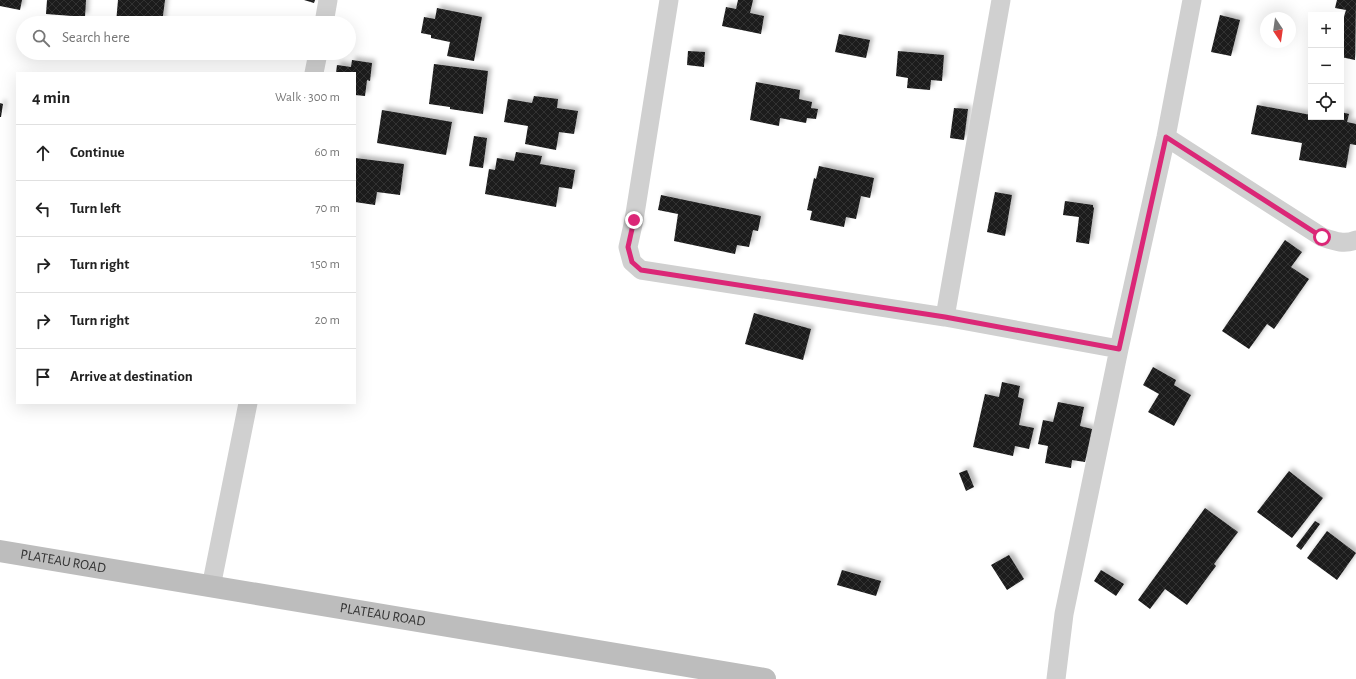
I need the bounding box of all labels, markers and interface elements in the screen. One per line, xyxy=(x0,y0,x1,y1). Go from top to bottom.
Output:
north arrow xyxy=(1260,12,1296,48)
map controls xyxy=(1308,12,1344,120)
button: + xyxy=(1308,12,1344,48)
search box xyxy=(16,16,356,60)
icon: search xyxy=(30,27,52,49)
text: Search here xyxy=(62,30,130,45)
button: − xyxy=(1308,48,1344,84)
button: locate xyxy=(1308,84,1344,120)
text: 4 min xyxy=(32,89,70,106)
text: Walk · 300 m xyxy=(275,91,340,104)
icon: ahead xyxy=(32,142,54,164)
text: Continue xyxy=(70,145,125,160)
text: 60 m xyxy=(314,146,340,159)
icon: left xyxy=(32,198,54,220)
text: Turn left xyxy=(70,201,121,216)
text: 70 m xyxy=(315,202,340,215)
route end xyxy=(625,211,643,229)
route start xyxy=(1313,228,1331,246)
icon: right xyxy=(32,254,54,276)
text: Turn right xyxy=(70,257,129,272)
text: 150 m xyxy=(311,258,340,271)
icon: right xyxy=(32,310,54,332)
text: Turn right xyxy=(70,313,129,328)
text: 20 m xyxy=(315,314,340,327)
icon: arrive xyxy=(32,366,54,388)
text: Arrive at destination xyxy=(70,369,193,384)
street label: PLATEAU ROAD xyxy=(19,548,107,576)
street label: PLATEAU ROAD xyxy=(339,601,426,629)

